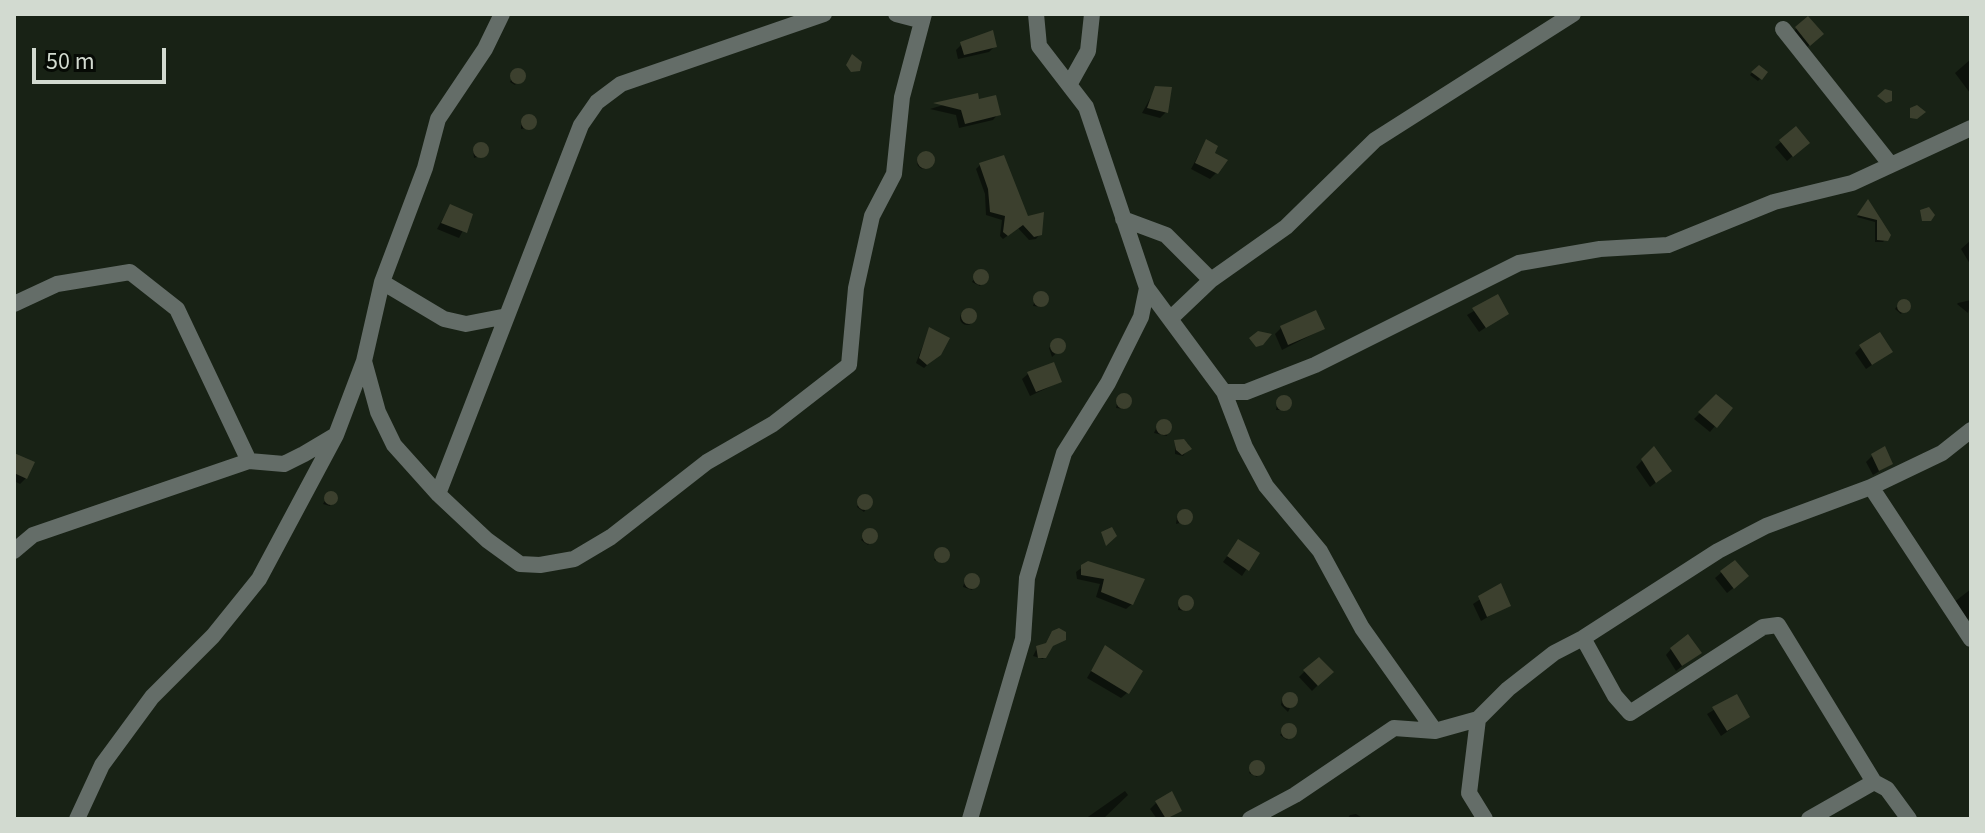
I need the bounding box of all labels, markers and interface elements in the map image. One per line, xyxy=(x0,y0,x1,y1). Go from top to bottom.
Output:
scale bar xyxy=(36,32,170,82)
text: 50 m xyxy=(46,44,95,79)

